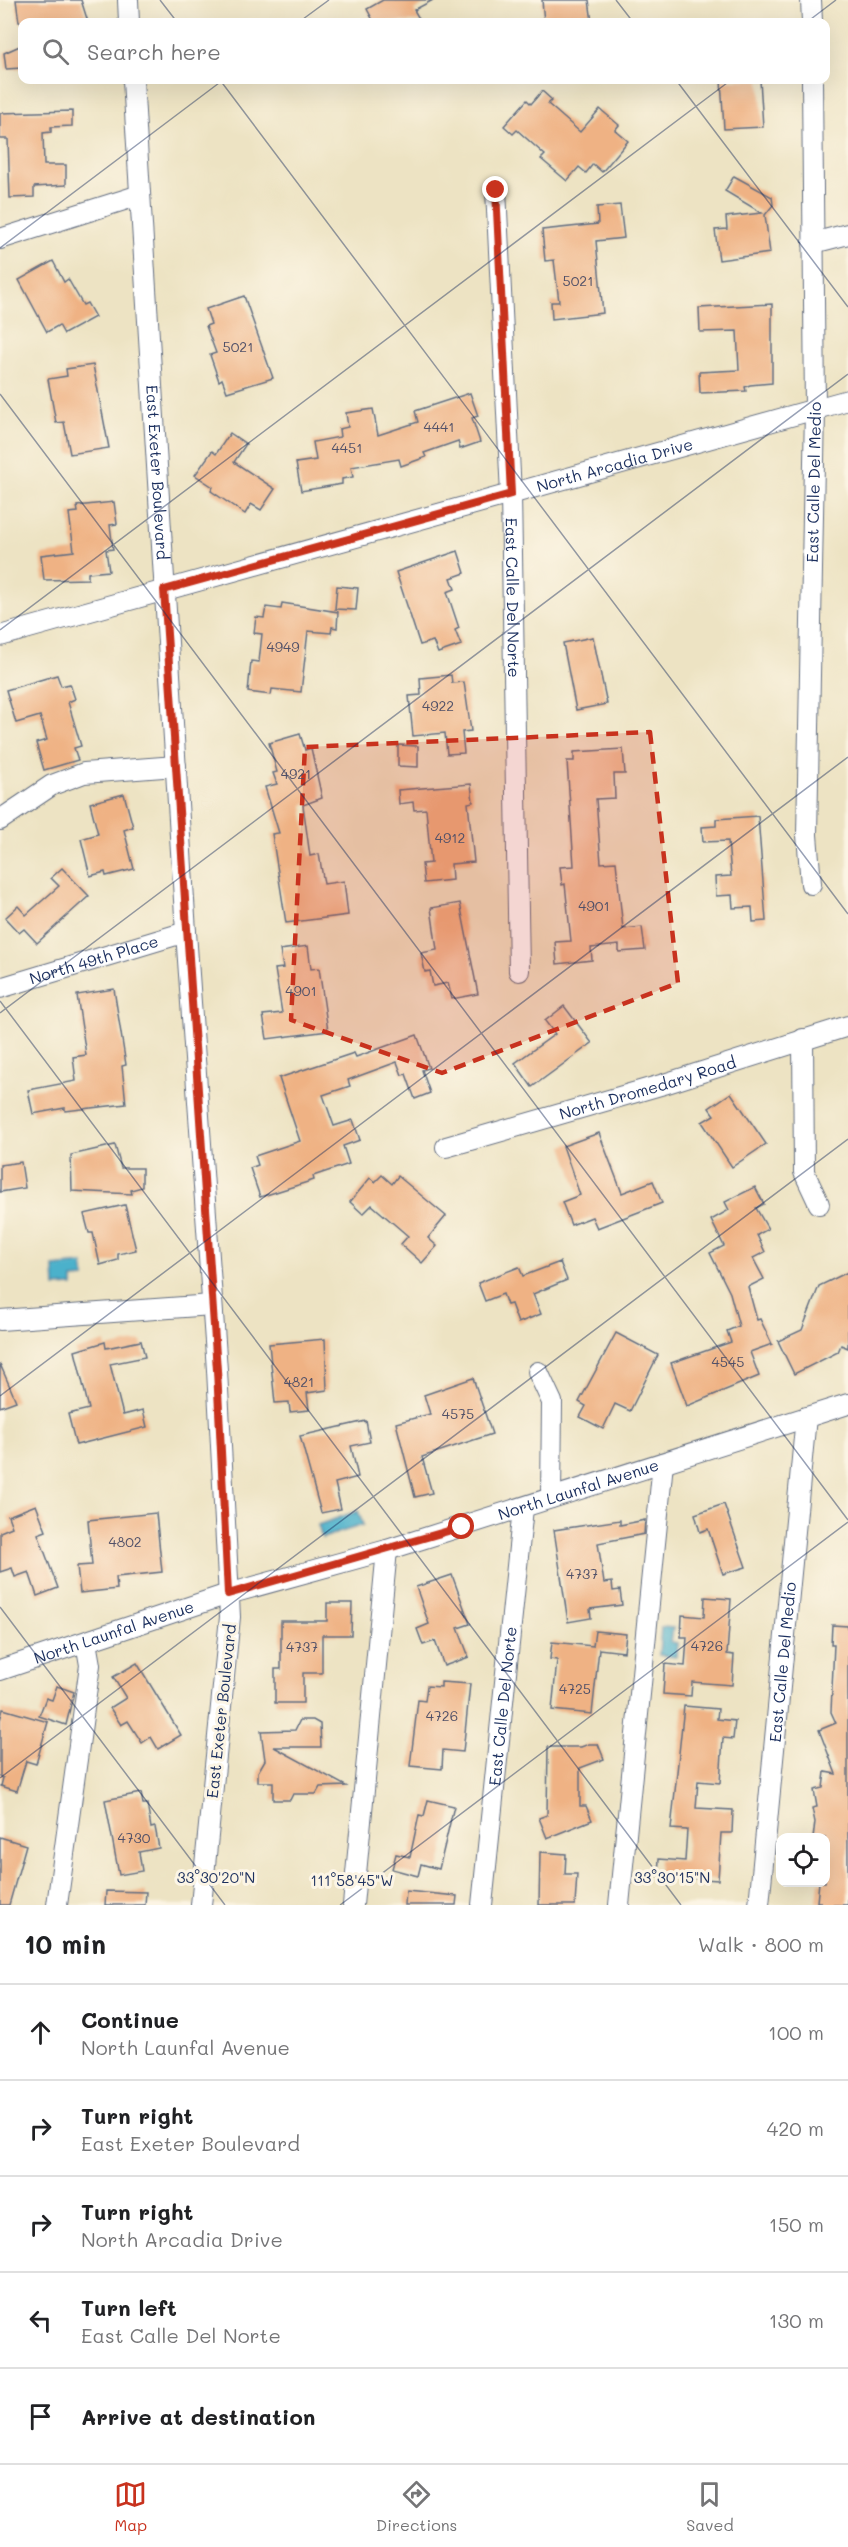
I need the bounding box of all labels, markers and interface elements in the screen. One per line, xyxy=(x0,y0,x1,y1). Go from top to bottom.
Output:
search box xyxy=(18,18,830,84)
icon: search xyxy=(39,35,72,68)
text: Search here xyxy=(87,37,221,66)
route end xyxy=(482,176,508,202)
house number: 5021 xyxy=(563,271,593,290)
house number: 5021 xyxy=(223,337,253,356)
street label: East Exeter Boulevard xyxy=(142,384,174,560)
street label: East Calle Del Medio xyxy=(801,402,825,563)
house number: 4441 xyxy=(424,417,454,436)
street label: North Arcadia Drive xyxy=(534,433,695,496)
house number: 4451 xyxy=(332,438,362,457)
street label: East Calle Del Norte xyxy=(501,517,525,678)
house number: 4949 xyxy=(267,637,299,656)
house number: 4922 xyxy=(422,696,454,715)
house number: 4921 xyxy=(281,764,311,783)
house number: 4912 xyxy=(435,828,465,847)
house number: 4901 xyxy=(578,896,610,915)
street label: North 49th Place xyxy=(27,930,161,989)
house number: 4901 xyxy=(285,981,317,1000)
street label: North Dromedary Road xyxy=(557,1051,738,1124)
house number: 4545 xyxy=(712,1352,744,1371)
house number: 4821 xyxy=(284,1372,314,1391)
house number: 4575 xyxy=(442,1404,474,1423)
street label: North Launfal Avenue xyxy=(495,1454,661,1524)
route start xyxy=(448,1513,474,1539)
house number: 4802 xyxy=(108,1532,142,1551)
house number: 4737 xyxy=(566,1564,598,1583)
street label: East Calle Del Medio xyxy=(764,1581,800,1743)
street label: North Launfal Avenue xyxy=(31,1595,196,1668)
street label: East Exeter Boulevard xyxy=(201,1623,240,1799)
street label: East Calle Del Norte xyxy=(483,1625,521,1787)
house number: 4726 xyxy=(691,1636,723,1655)
house number: 4737 xyxy=(286,1637,318,1656)
house number: 4725 xyxy=(559,1679,591,1698)
house number: 4726 xyxy=(426,1706,458,1725)
house number: 4730 xyxy=(118,1828,151,1847)
map controls xyxy=(776,1833,830,1887)
button: locate xyxy=(776,1833,830,1887)
text: 33°30'20"N xyxy=(177,1867,255,1887)
text: 33°30'15"N xyxy=(634,1867,710,1887)
text: 111°58'45"W xyxy=(310,1870,394,1890)
text: 10 min xyxy=(24,1927,106,1961)
text: Walk · 800 m xyxy=(698,1931,824,1957)
text: Continue xyxy=(81,2005,179,2034)
icon: ahead xyxy=(24,2016,57,2049)
text: 100 m xyxy=(768,2019,824,2045)
text: North Launfal Avenue xyxy=(81,2034,290,2060)
text: Turn right xyxy=(81,2101,193,2130)
icon: right xyxy=(24,2112,57,2145)
text: 420 m xyxy=(766,2115,824,2141)
text: East Exeter Boulevard xyxy=(81,2130,300,2156)
text: Turn right xyxy=(81,2197,193,2226)
icon: right xyxy=(24,2208,57,2241)
text: 150 m xyxy=(769,2211,824,2237)
text: North Arcadia Drive xyxy=(81,2226,283,2252)
text: Turn left xyxy=(81,2293,177,2322)
icon: left xyxy=(24,2304,57,2337)
text: 130 m xyxy=(769,2307,824,2333)
text: East Calle Del Norte xyxy=(81,2322,281,2348)
icon: arrive xyxy=(24,2400,57,2433)
text: Arrive at destination xyxy=(81,2402,316,2431)
tab: Map xyxy=(114,2478,147,2535)
tab: Directions xyxy=(376,2478,457,2535)
tab: Saved xyxy=(686,2478,734,2535)

